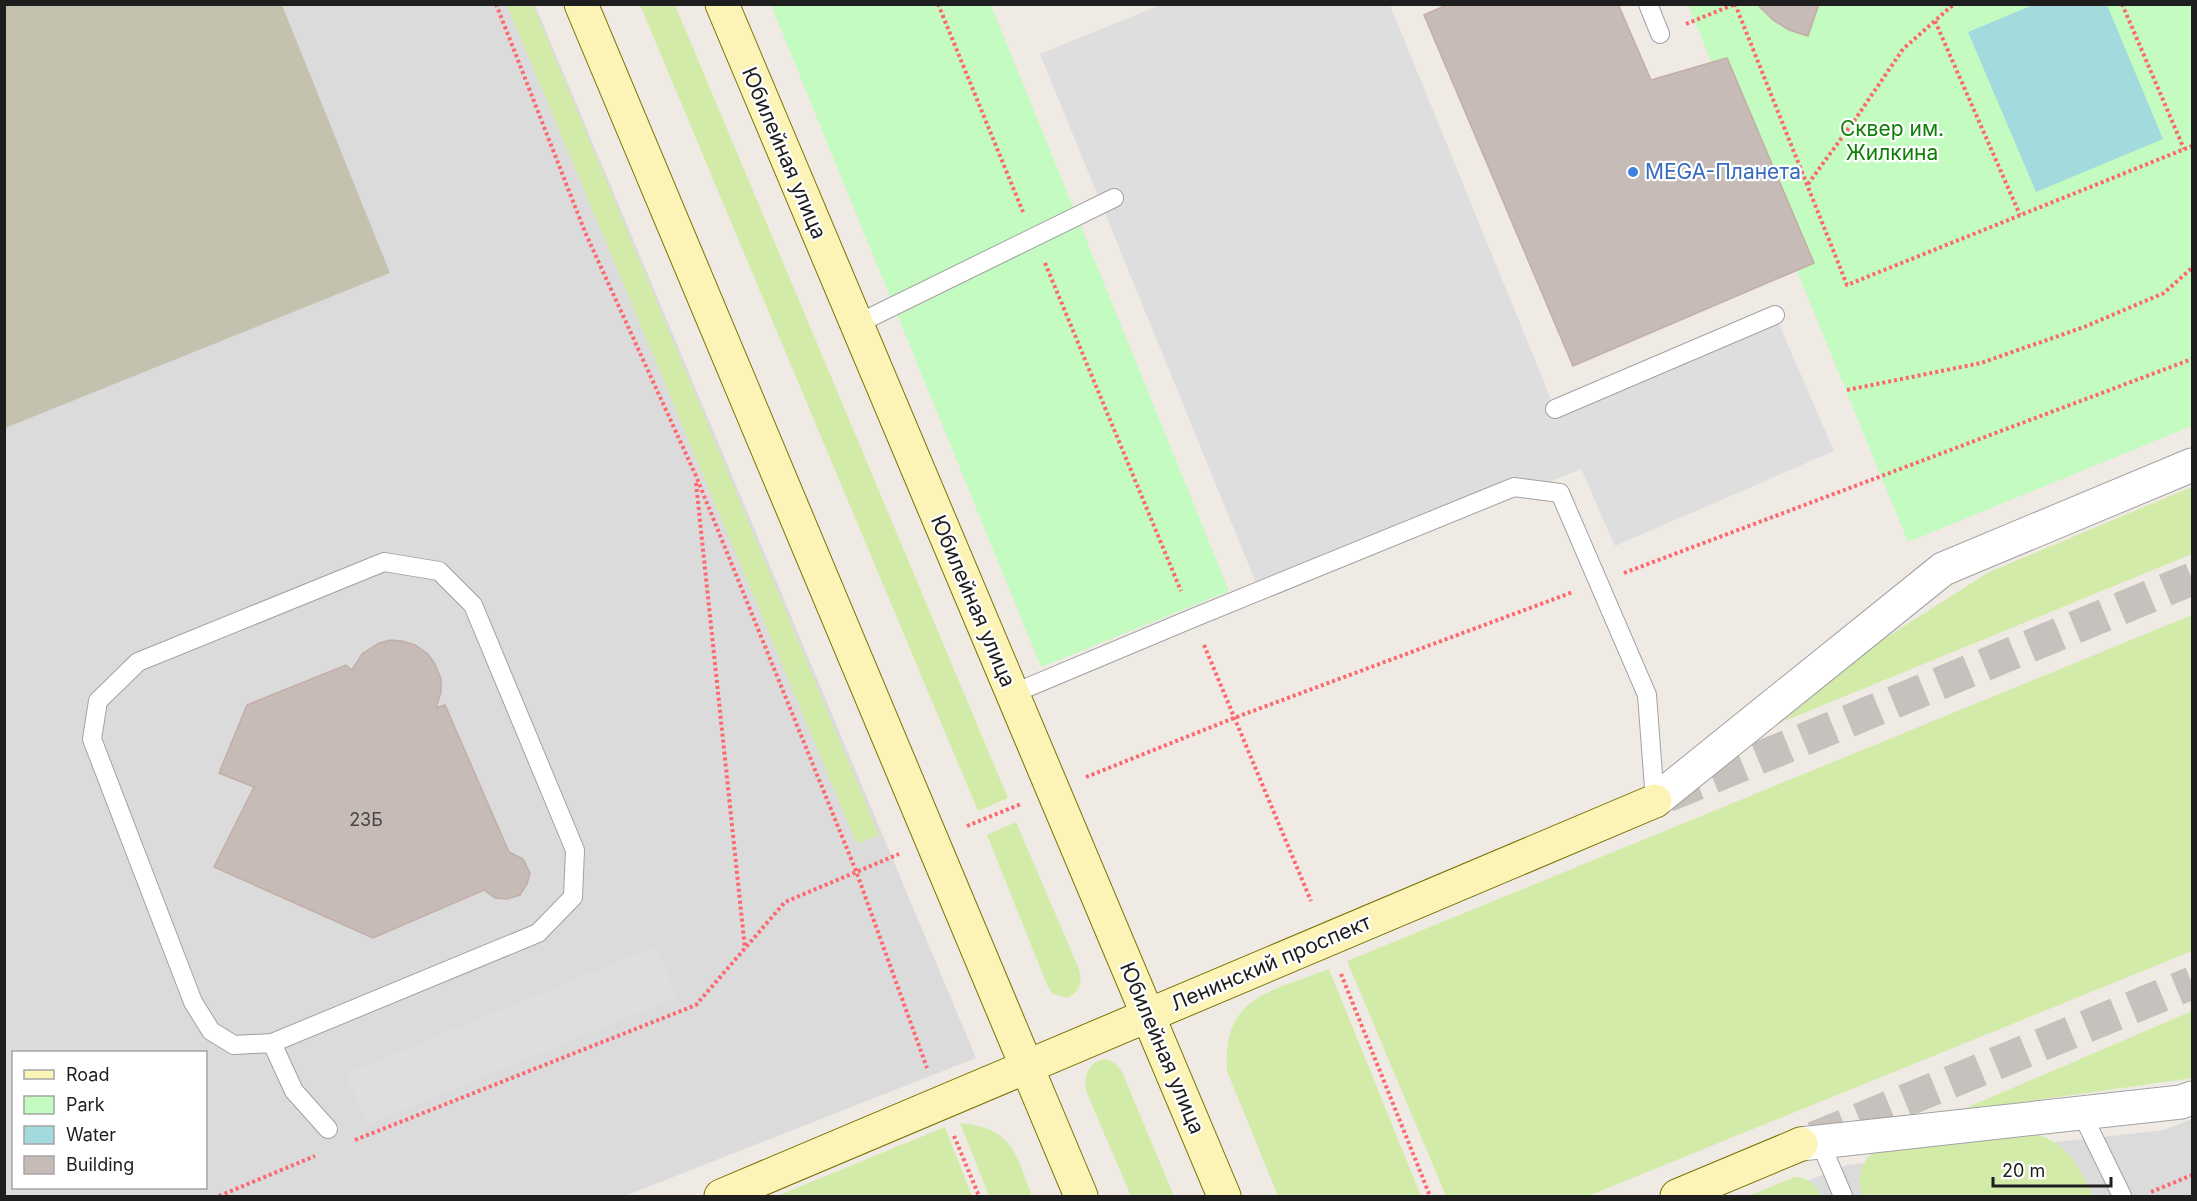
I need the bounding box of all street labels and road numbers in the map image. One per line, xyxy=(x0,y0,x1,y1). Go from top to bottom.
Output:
street label: Юбилейная улица xyxy=(737,63,832,243)
street label: Юбилейная улица xyxy=(926,511,1021,691)
street label: Ленинский проспект xyxy=(1167,909,1375,1016)
street label: Юбилейная улица xyxy=(1115,958,1210,1138)

